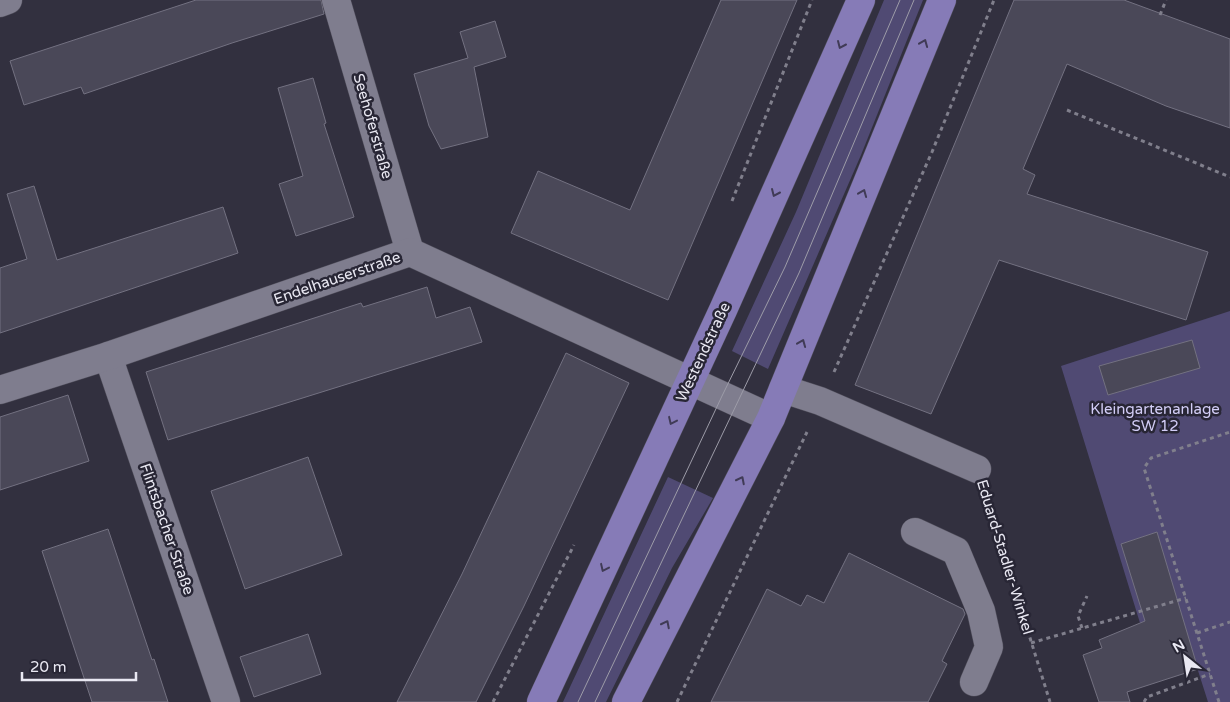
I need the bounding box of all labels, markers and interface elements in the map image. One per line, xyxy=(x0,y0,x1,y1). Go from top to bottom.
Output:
one-way arrow xyxy=(918,39,929,48)
one-way arrow xyxy=(837,40,848,49)
street label: Seehoferstraße xyxy=(349,71,397,181)
one-way arrow xyxy=(771,188,782,197)
one-way arrow xyxy=(857,189,867,198)
street label: Endelhauserstraße xyxy=(271,248,403,308)
street label: Westendstraße xyxy=(672,299,734,405)
one-way arrow xyxy=(796,340,806,348)
park label: Kleingartenanlage SW 12 xyxy=(1090,400,1220,435)
one-way arrow xyxy=(668,415,678,424)
street label: Flintsbacher Straße xyxy=(136,461,198,597)
one-way arrow xyxy=(735,476,745,485)
street label: Eduard-Stadler-Winkel xyxy=(973,477,1037,637)
one-way arrow xyxy=(600,563,610,572)
one-way arrow xyxy=(660,620,670,629)
north arrow xyxy=(1160,632,1210,682)
text: N xyxy=(1170,636,1188,656)
scale bar xyxy=(22,650,136,682)
text: 20 m xyxy=(30,658,67,676)

